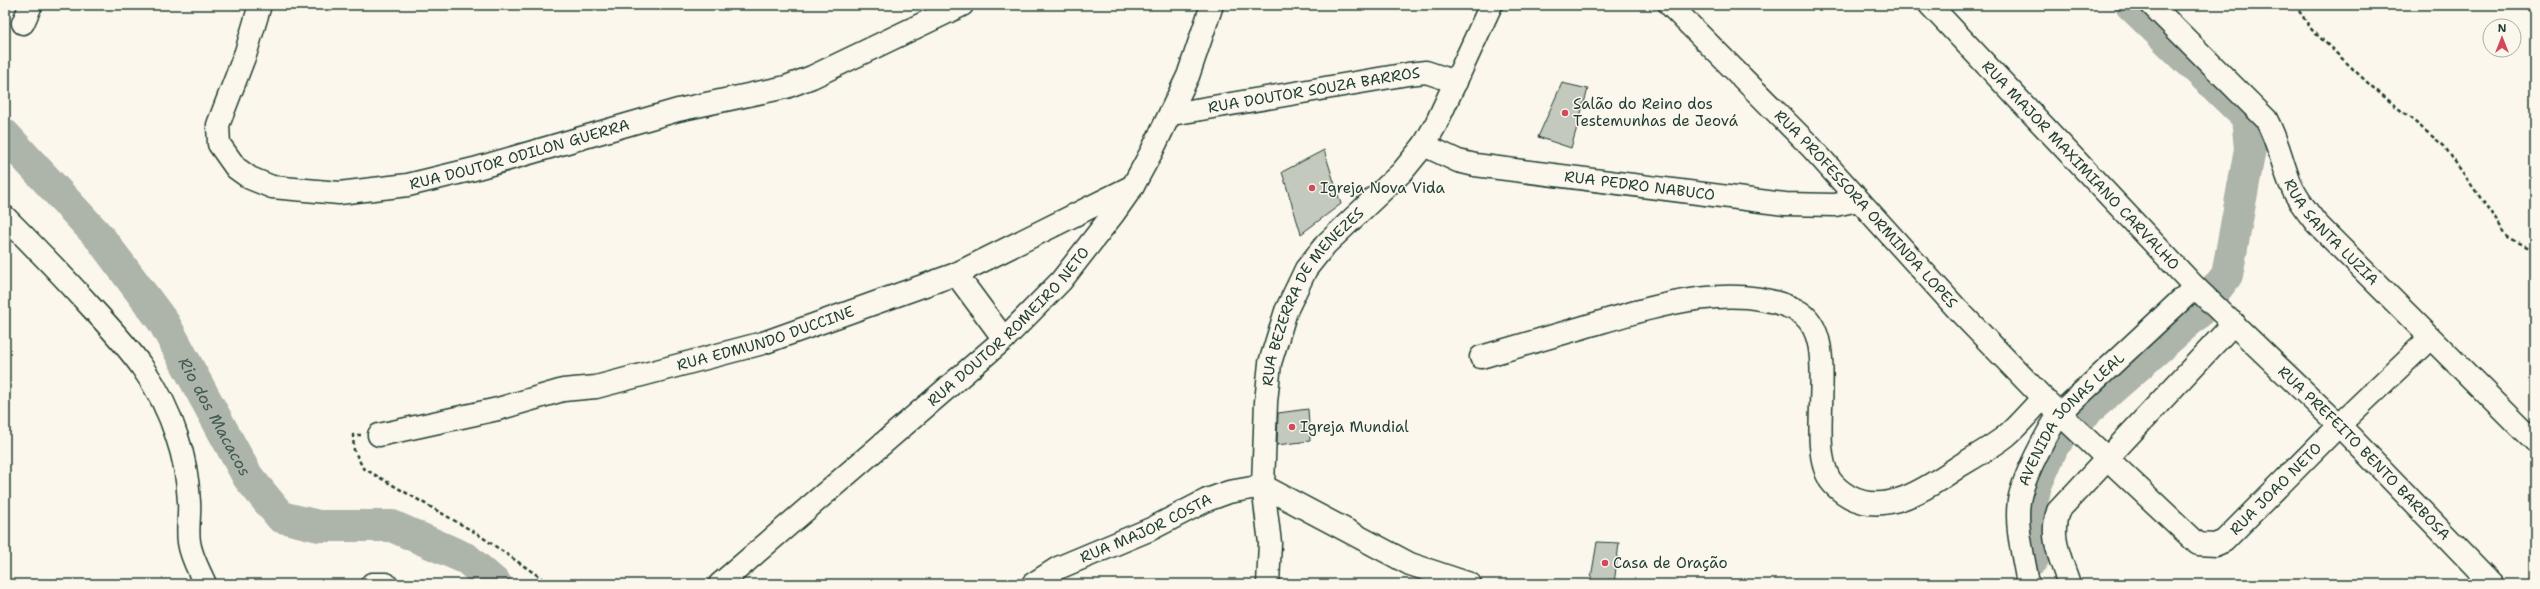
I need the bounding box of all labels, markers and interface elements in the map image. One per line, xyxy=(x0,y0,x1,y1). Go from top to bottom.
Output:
north arrow xyxy=(2482,18,2522,58)
text: N xyxy=(2498,21,2507,36)
street label: RUA MAJOR MAXIMIANO CARVALHO xyxy=(1977,56,2184,274)
street label: RUA DOUTOR SOUZA BARROS xyxy=(1207,63,1421,118)
place label: Salão do Reino dos Testemunhas de Jeová xyxy=(1573,94,1739,131)
street label: RUA PROFESSORA ORMINDA LOPES xyxy=(1770,106,1962,313)
marker: Salão do Reino dos Testemunhas de Jeová xyxy=(1560,108,1570,118)
street label: RUA DOUTOR ODILON GUERRA xyxy=(408,115,632,194)
street label: RUA PEDRO NABUCO xyxy=(1563,166,1716,205)
street label: RUA SANTA LUZIA xyxy=(2279,176,2383,290)
place label: Igreja Nova Vida xyxy=(1320,178,1446,198)
marker: Igreja Nova Vida xyxy=(1307,183,1317,193)
street label: RUA BEZERRA DE MENEZES xyxy=(1258,203,1368,387)
street label: RUA DOUTOR ROMEIRO NETO xyxy=(923,243,1094,411)
street label: RUA EDMUNDO DUCCINE xyxy=(675,301,857,375)
street label: AVENIDA JONAS LEAL xyxy=(2014,348,2129,489)
water label: Rio dos Macacos xyxy=(174,354,256,480)
street label: RUA PREFEITO BENTO BARBOSA xyxy=(2274,362,2455,545)
place label: Igreja Mundial xyxy=(1300,417,1409,437)
marker: Igreja Mundial xyxy=(1287,422,1297,432)
street label: RUA JOAO NETO xyxy=(2225,438,2326,540)
street label: RUA MAJOR COSTA xyxy=(1077,489,1215,568)
place label: Casa de Oração xyxy=(1613,553,1728,573)
marker: Casa de Oração xyxy=(1600,558,1610,568)

